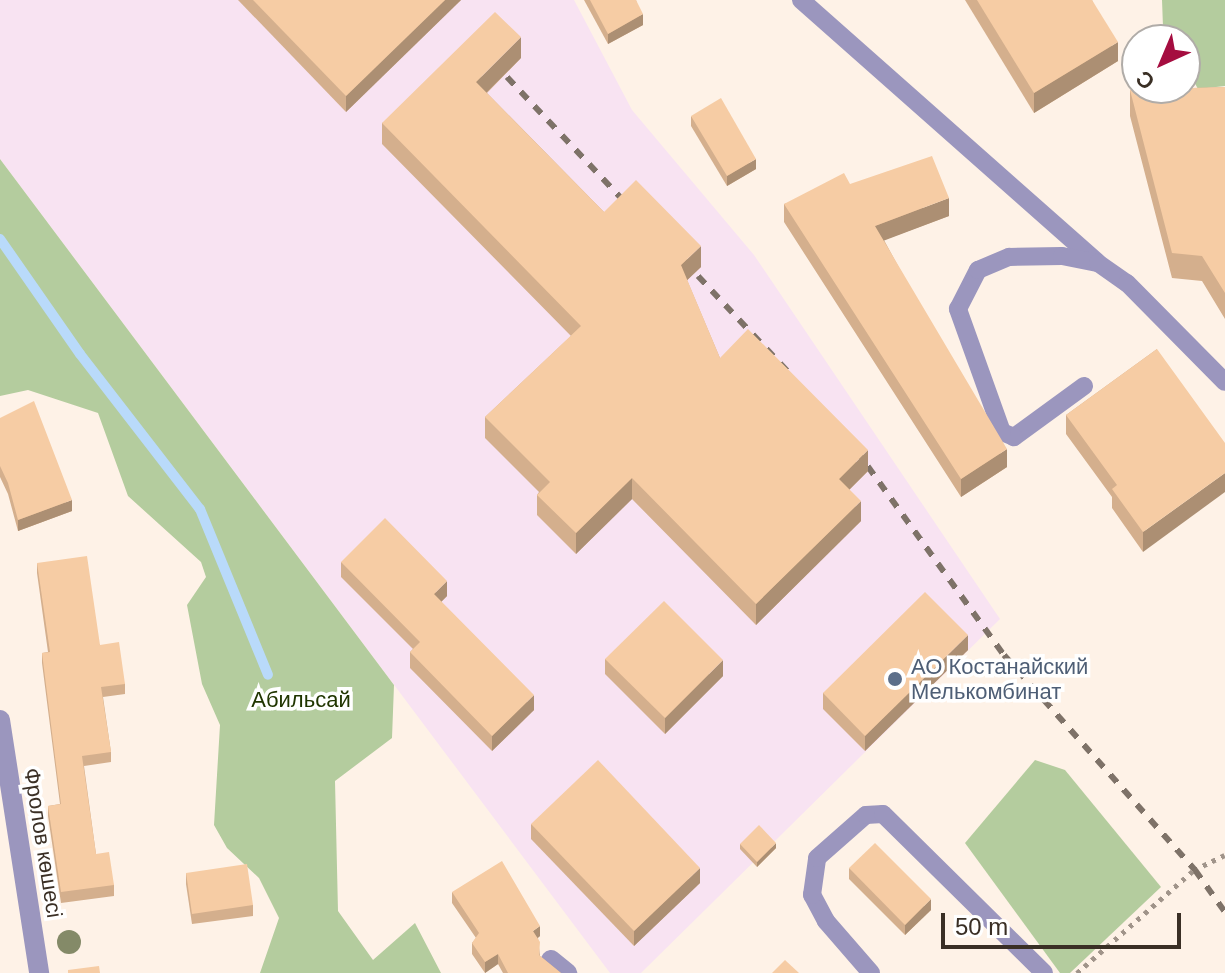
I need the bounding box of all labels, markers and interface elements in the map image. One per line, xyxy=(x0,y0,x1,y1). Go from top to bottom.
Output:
north arrow xyxy=(1121,24,1201,104)
text: С xyxy=(1131,66,1160,95)
place label: АО Костанайский Мелькомбинат xyxy=(911,653,1088,704)
marker: АО Костанайский Мелькомбинат xyxy=(886,670,904,688)
park label: Абильсай xyxy=(251,687,351,713)
street label: Фролов көшесі xyxy=(18,766,68,920)
scale bar xyxy=(945,897,1185,947)
text: 50 m xyxy=(955,913,1008,940)

